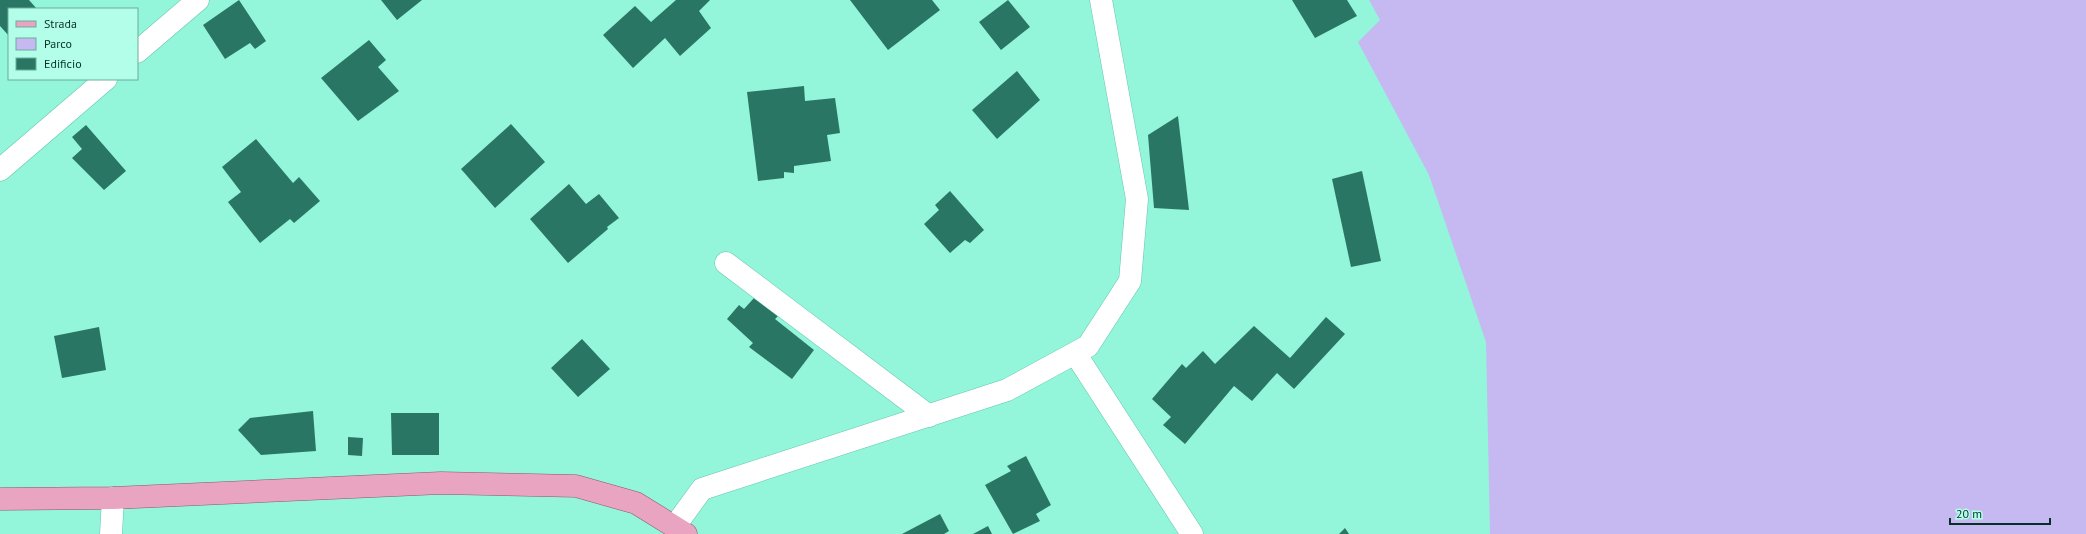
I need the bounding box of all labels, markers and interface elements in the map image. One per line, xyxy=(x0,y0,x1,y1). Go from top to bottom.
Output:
legend xyxy=(8,8,138,80)
text: Strada xyxy=(44,16,77,31)
text: Parco xyxy=(44,36,72,51)
text: Edificio xyxy=(44,56,82,71)
scale bar xyxy=(1950,500,2050,526)
text: 20 m xyxy=(1956,506,1982,521)

